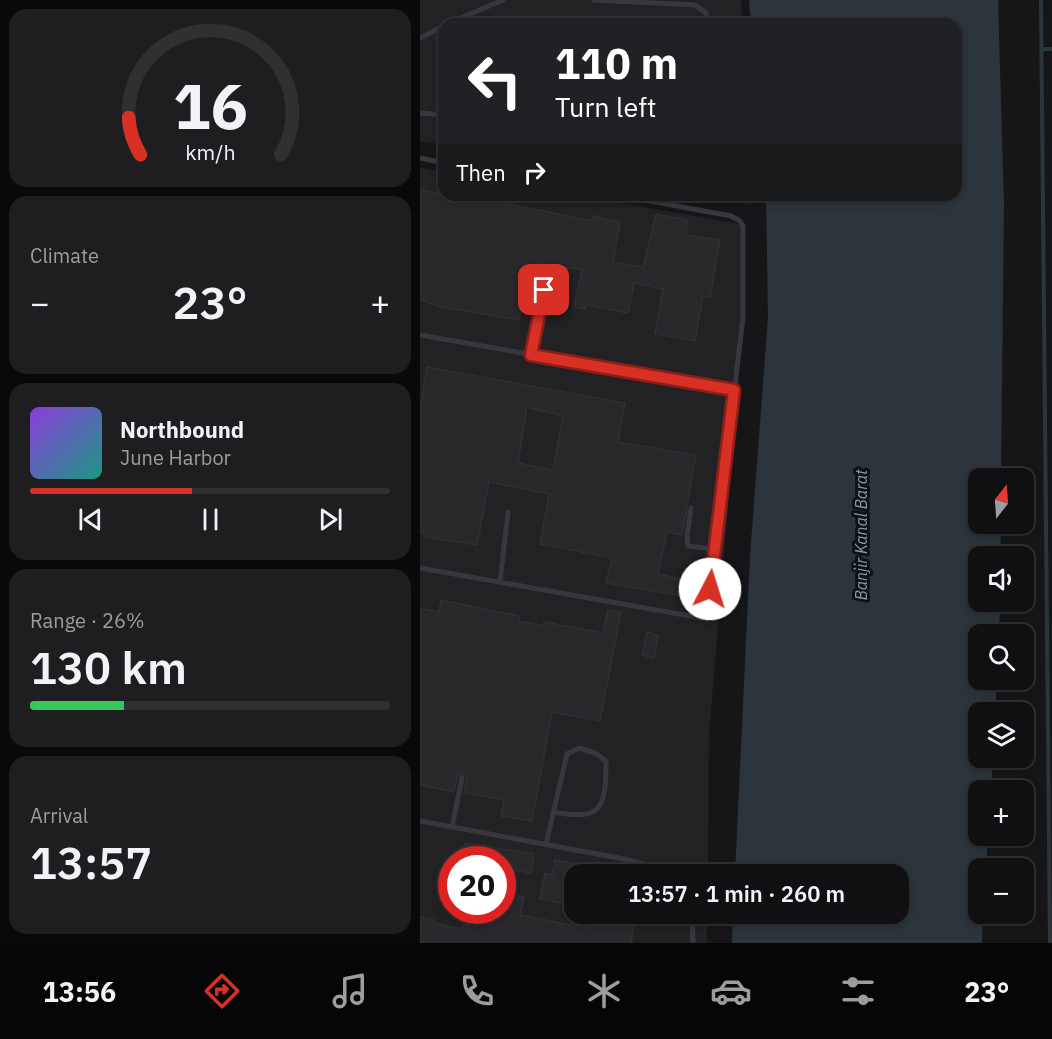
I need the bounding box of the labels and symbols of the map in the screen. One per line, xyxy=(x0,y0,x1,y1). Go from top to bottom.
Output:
pin xyxy=(518,264,569,315)
north arrow xyxy=(968,468,1034,534)
water label: Banjir Kanal Barat xyxy=(851,469,871,600)
position arrow xyxy=(678,557,742,621)
speed limit sign: 20 xyxy=(438,846,516,924)

